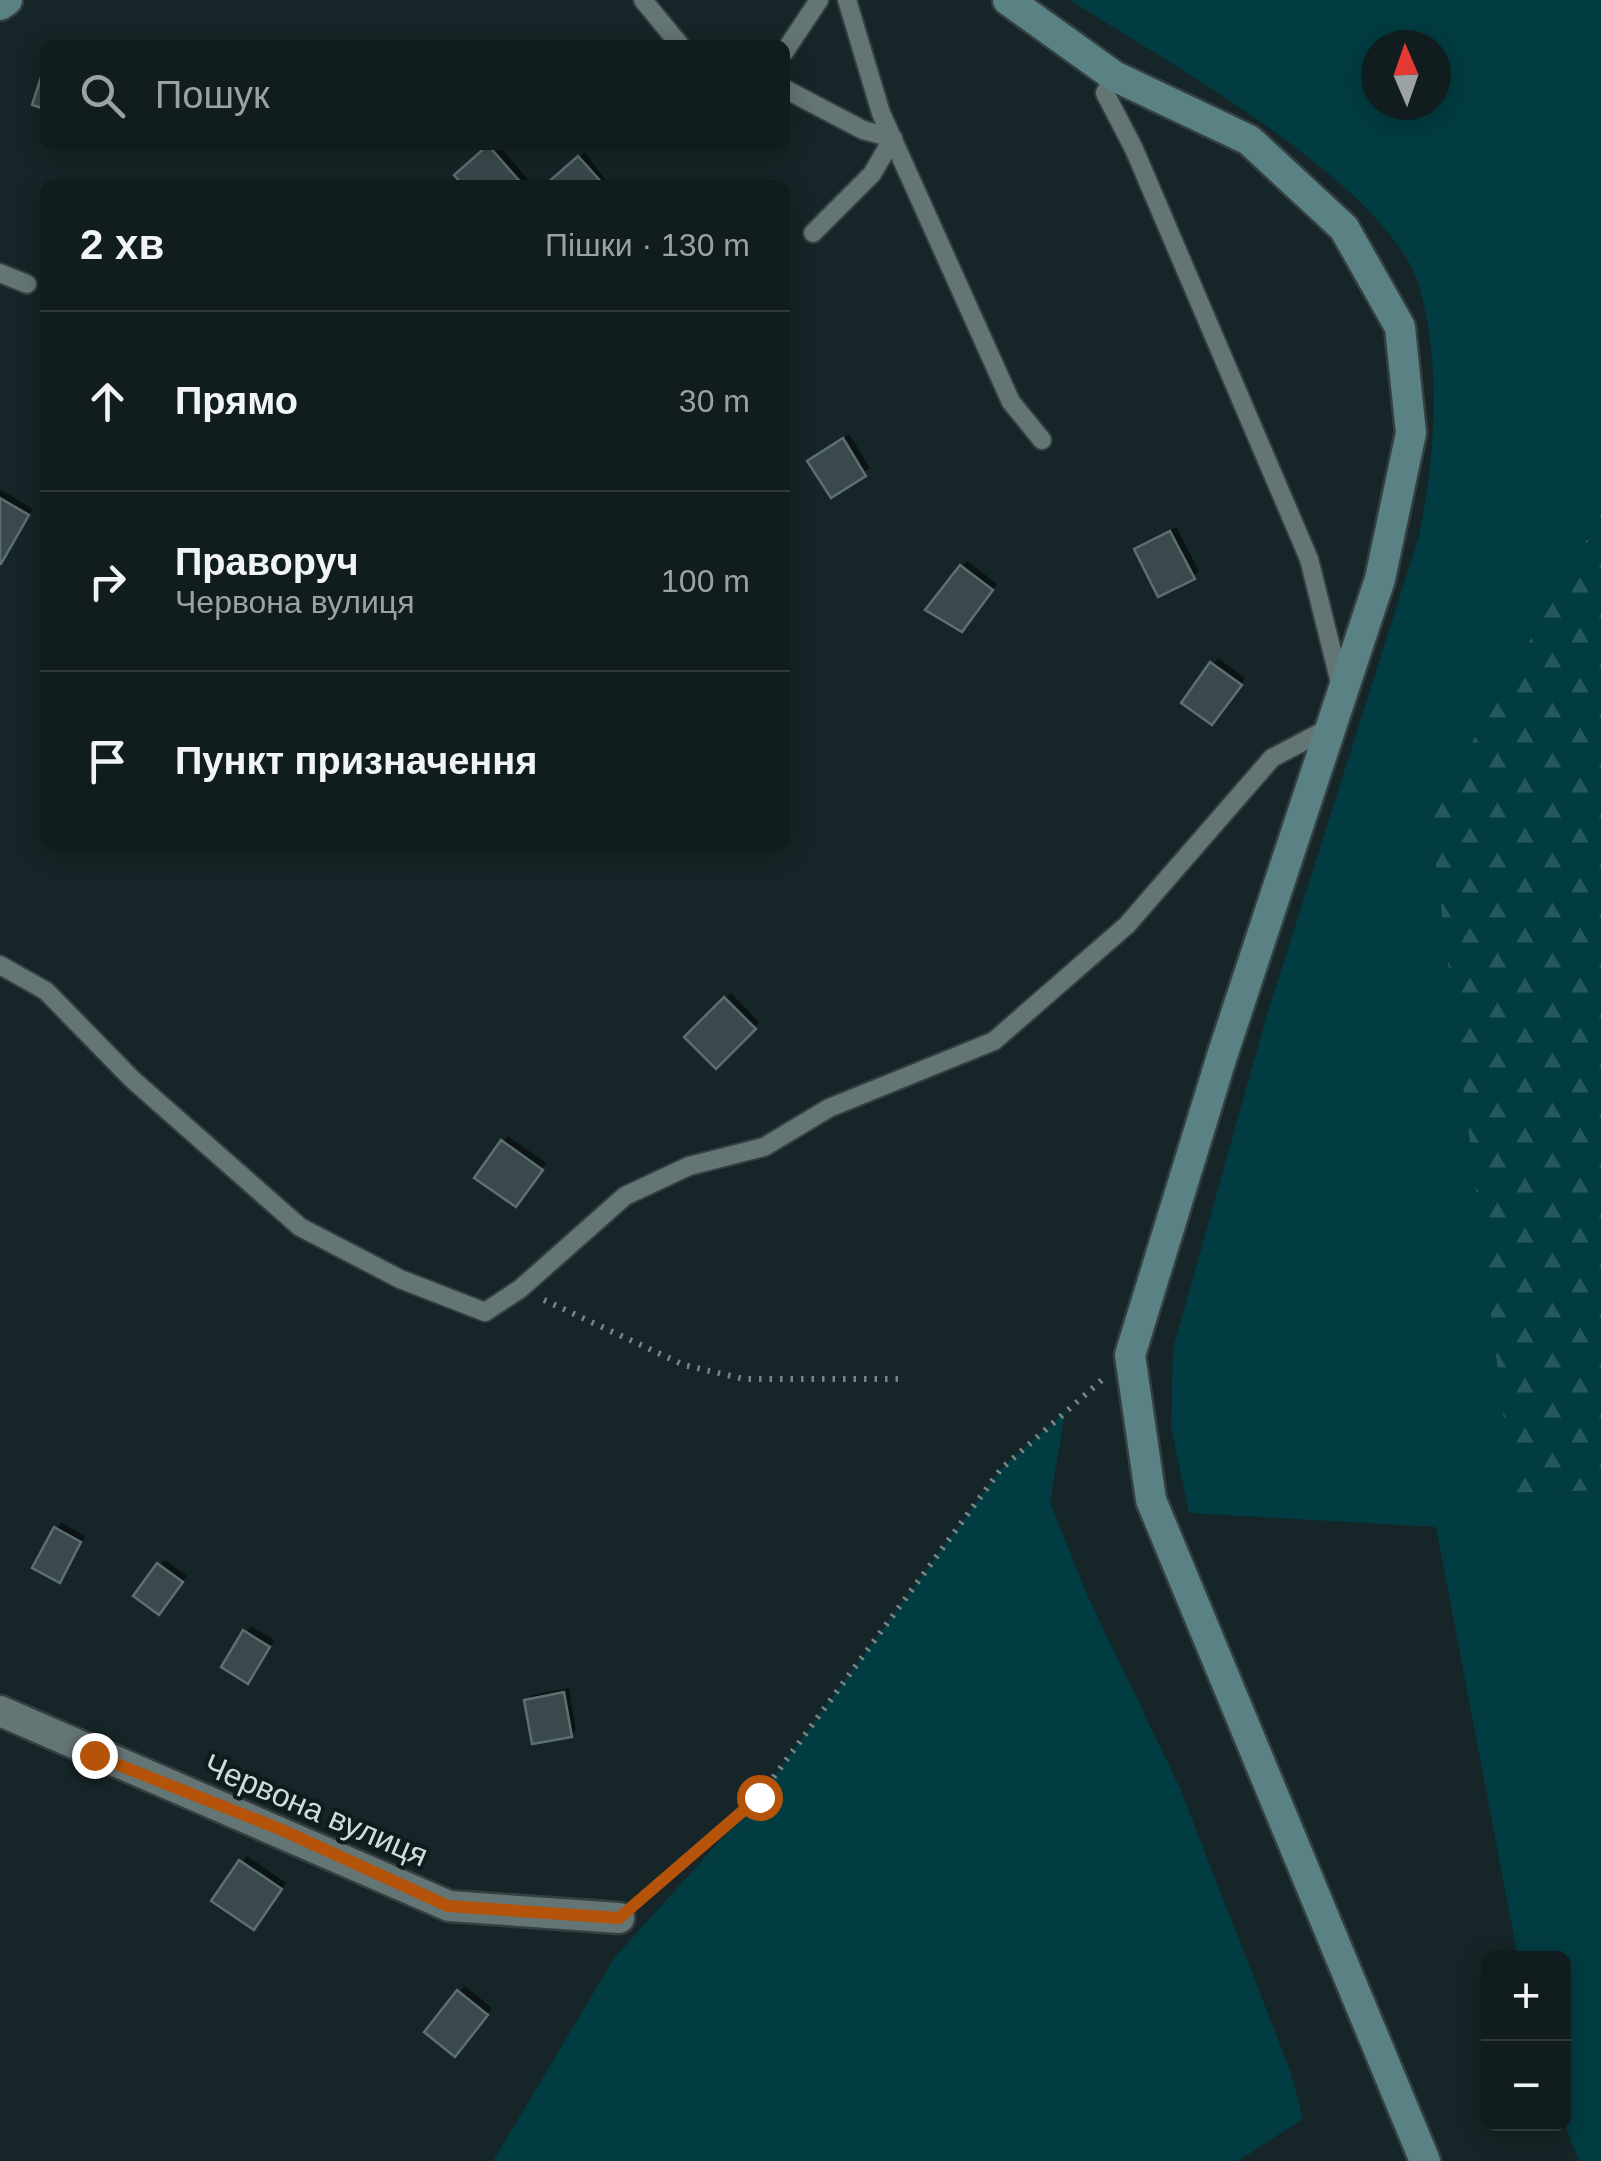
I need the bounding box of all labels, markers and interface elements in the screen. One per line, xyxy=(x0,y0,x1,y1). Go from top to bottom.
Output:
north arrow xyxy=(1361,30,1451,120)
search box xyxy=(40,40,790,150)
icon: search xyxy=(75,68,130,123)
text: Пошук xyxy=(155,74,270,116)
text: 2 хв xyxy=(80,221,164,268)
text: Пішки · 130 m xyxy=(545,227,750,263)
icon: ahead xyxy=(80,374,135,429)
text: Прямо xyxy=(175,380,298,422)
text: 30 m xyxy=(679,383,750,419)
text: Праворуч xyxy=(175,541,359,583)
icon: right xyxy=(80,554,135,609)
text: 100 m xyxy=(661,563,750,599)
text: Червона вулиця xyxy=(175,584,415,620)
icon: arrive xyxy=(80,734,135,789)
text: Пункт призначення xyxy=(175,740,537,782)
route end xyxy=(72,1733,118,1779)
street label: Червона вулиця xyxy=(199,1747,433,1873)
route start xyxy=(737,1775,783,1821)
map controls xyxy=(1481,1951,1571,2131)
button: + xyxy=(1481,1951,1571,2041)
button: − xyxy=(1481,2041,1571,2131)

